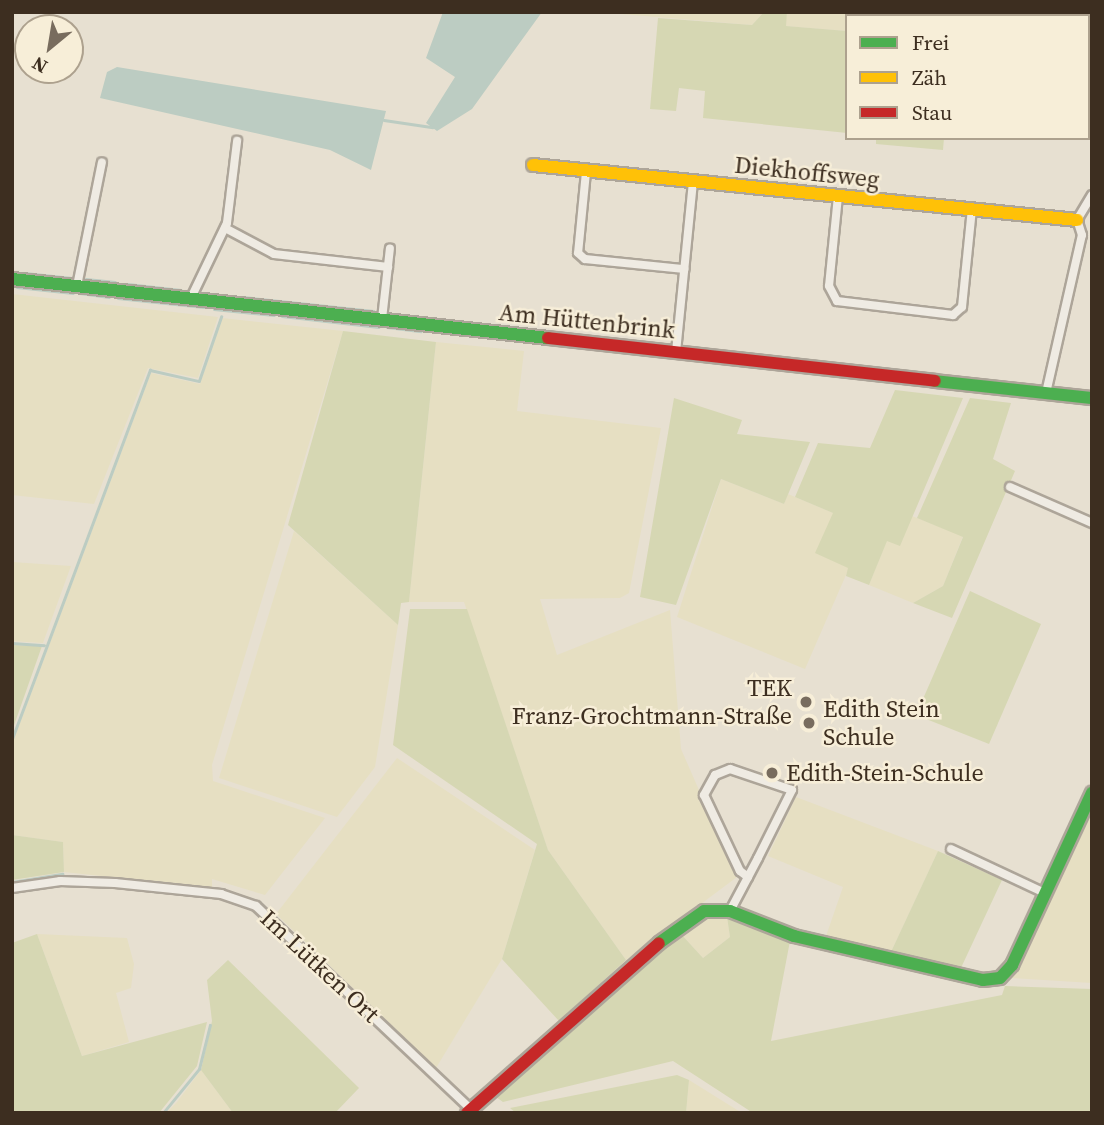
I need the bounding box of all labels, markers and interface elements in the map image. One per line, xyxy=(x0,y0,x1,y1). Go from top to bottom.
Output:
north arrow xyxy=(14,14,84,84)
legend xyxy=(845,14,1090,140)
text: Frei xyxy=(912,28,949,57)
text: N xyxy=(27,51,52,80)
text: Zäh xyxy=(912,63,947,92)
text: Stau xyxy=(912,98,952,127)
street label: Diekhoffsweg xyxy=(733,150,881,194)
street label: Am Hüttenbrink xyxy=(497,297,677,345)
place label: TEK Franz-Grochtmann-Straße xyxy=(512,674,792,730)
marker: TEK Franz-Grochtmann-Straße xyxy=(798,694,814,710)
place label: Edith Stein Schule xyxy=(823,695,940,751)
marker: Edith Stein Schule xyxy=(801,715,817,731)
place label: Edith-Stein-Schule xyxy=(786,759,984,787)
marker: Edith-Stein-Schule xyxy=(764,765,780,781)
street label: Im Lütken Ort xyxy=(255,904,385,1028)

